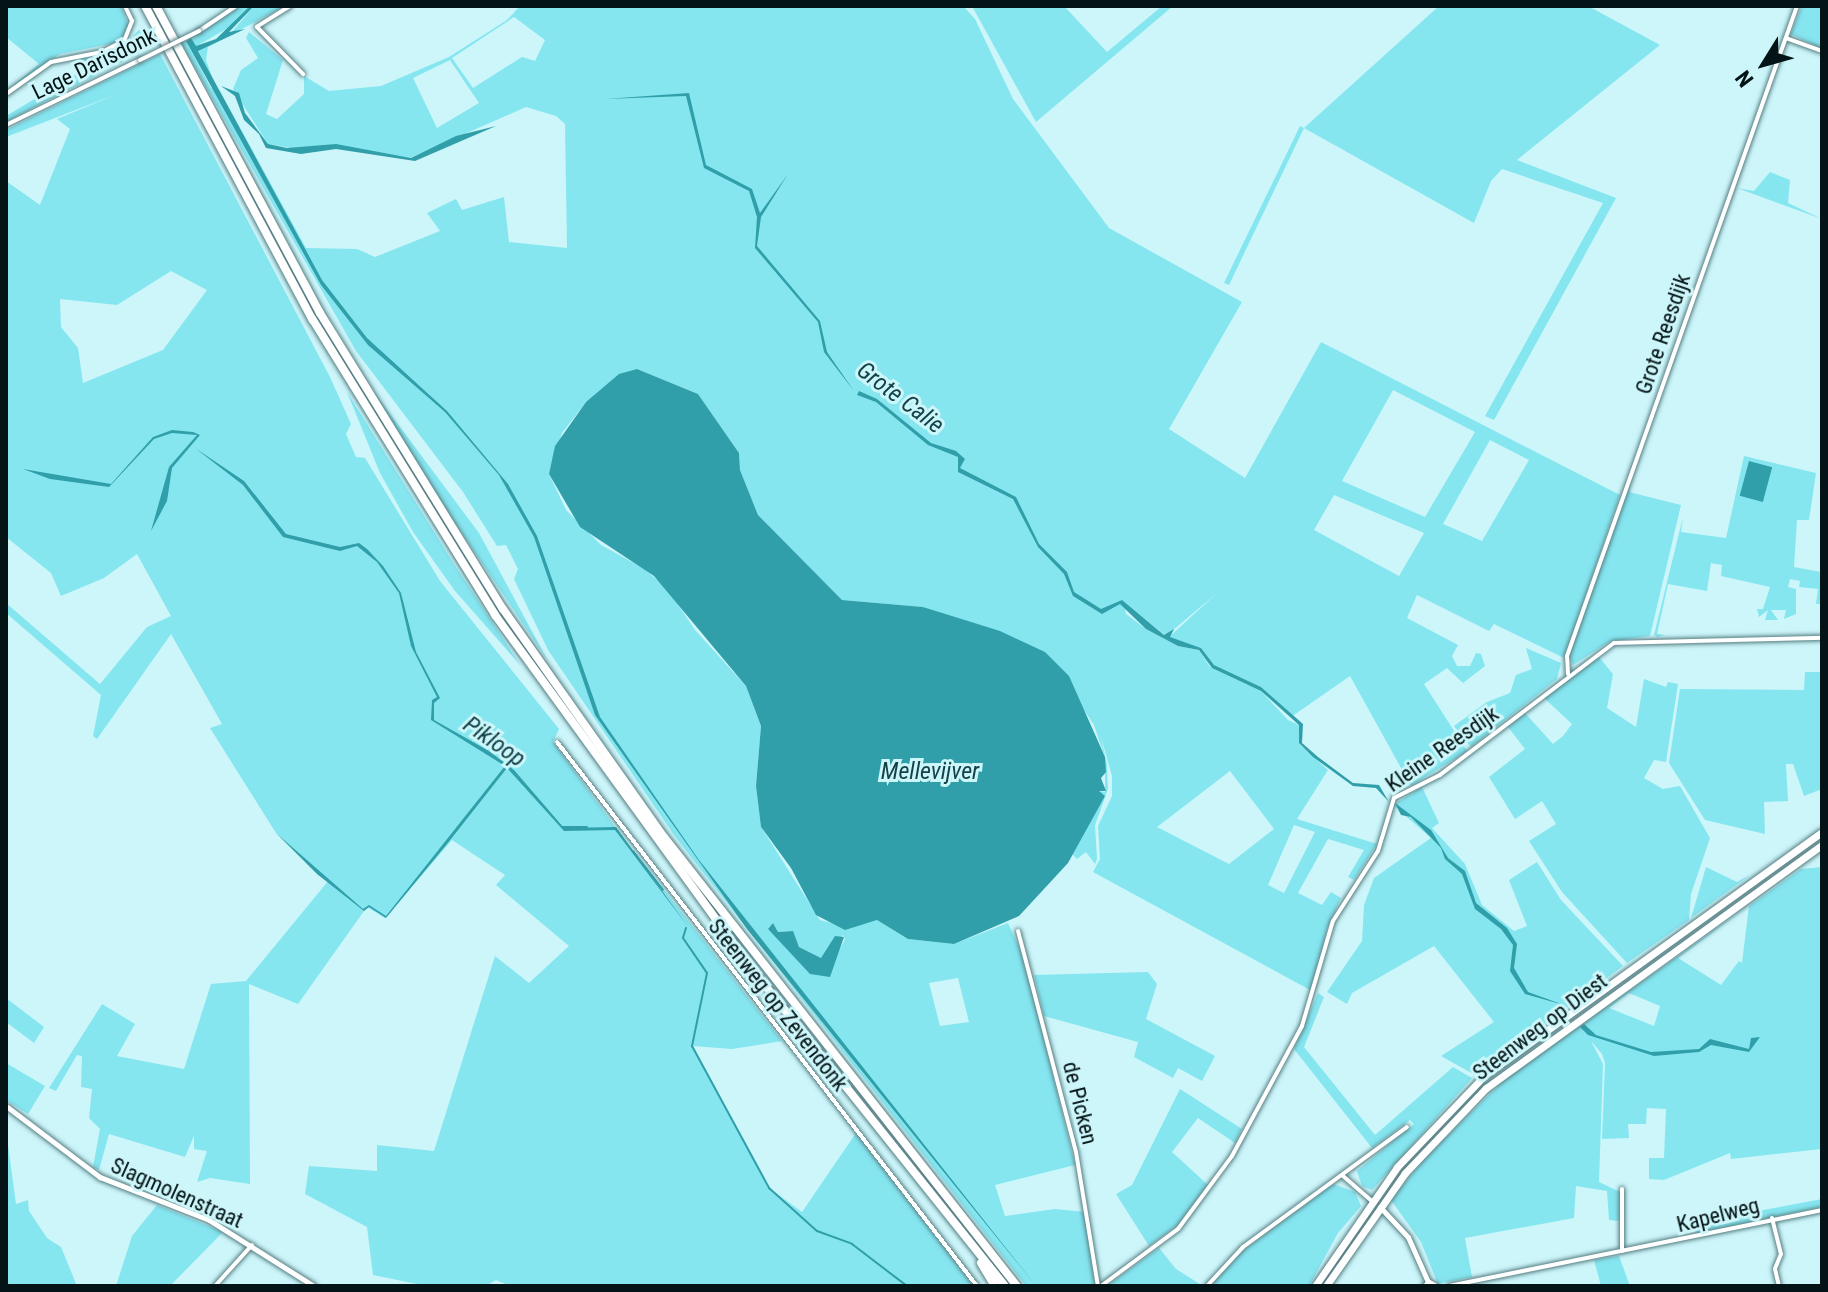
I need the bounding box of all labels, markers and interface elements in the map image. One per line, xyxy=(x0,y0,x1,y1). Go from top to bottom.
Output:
street label: Lage Darisdonk xyxy=(28,23,160,105)
north arrow xyxy=(1724,24,1804,104)
text: N xyxy=(1730,66,1758,92)
street label: Grote Reesdijk xyxy=(1630,270,1696,398)
water label: Grote Calie xyxy=(851,356,949,440)
street label: Kleine Reesdijk xyxy=(1381,700,1503,798)
water label: Pikloop xyxy=(458,710,530,774)
water label: Mellevijver xyxy=(881,758,979,786)
street label: Steenweg op Zevendonk xyxy=(703,914,853,1096)
street label: Steenweg op Diest xyxy=(1468,968,1612,1086)
street label: de Picken xyxy=(1057,1059,1103,1147)
street label: Slagmolenstraat xyxy=(107,1152,247,1234)
street label: Kapelweg xyxy=(1674,1192,1762,1238)

